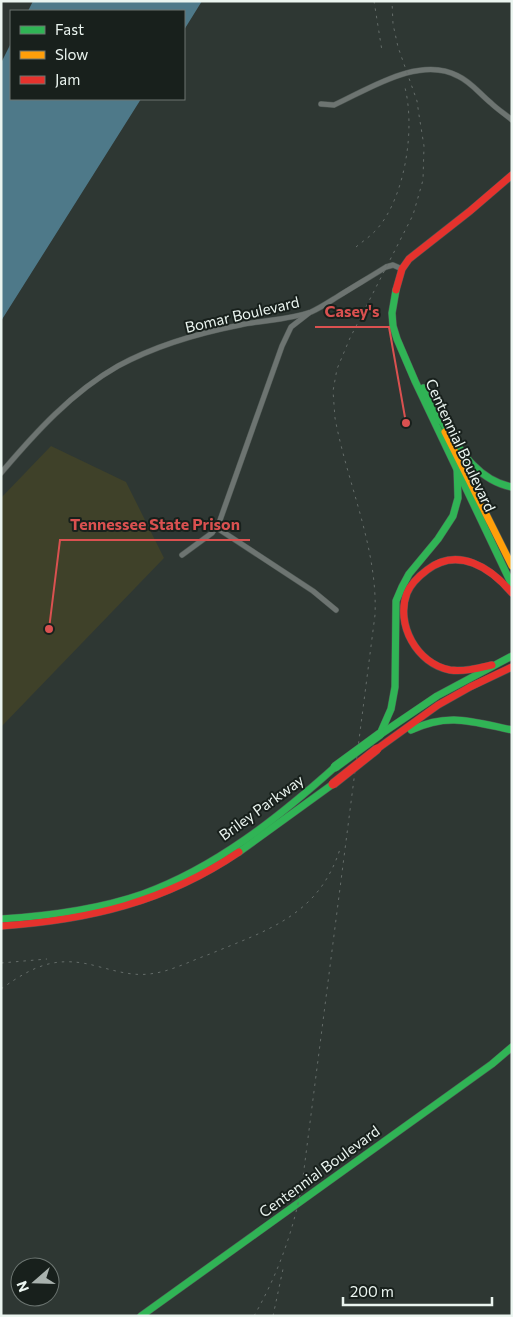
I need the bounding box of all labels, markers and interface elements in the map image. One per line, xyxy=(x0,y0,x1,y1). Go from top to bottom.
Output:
legend xyxy=(10,10,185,100)
text: Fast xyxy=(55,20,84,38)
text: Slow xyxy=(55,45,88,63)
text: Jam xyxy=(55,70,80,88)
street label: Bomar Boulevard xyxy=(183,292,301,336)
callout: Casey's xyxy=(315,296,389,327)
text: Casey's xyxy=(325,301,379,320)
street label: Centennial Boulevard xyxy=(422,376,500,514)
callout: Tennessee State Prison xyxy=(60,509,250,540)
text: Tennessee State Prison xyxy=(70,514,240,533)
street label: Briley Parkway xyxy=(215,770,307,844)
street label: Centennial Boulevard xyxy=(255,1121,383,1221)
north arrow xyxy=(10,1257,60,1307)
scale bar xyxy=(343,1274,492,1306)
text: N xyxy=(13,1279,32,1294)
text: 200 m xyxy=(350,1282,394,1300)

